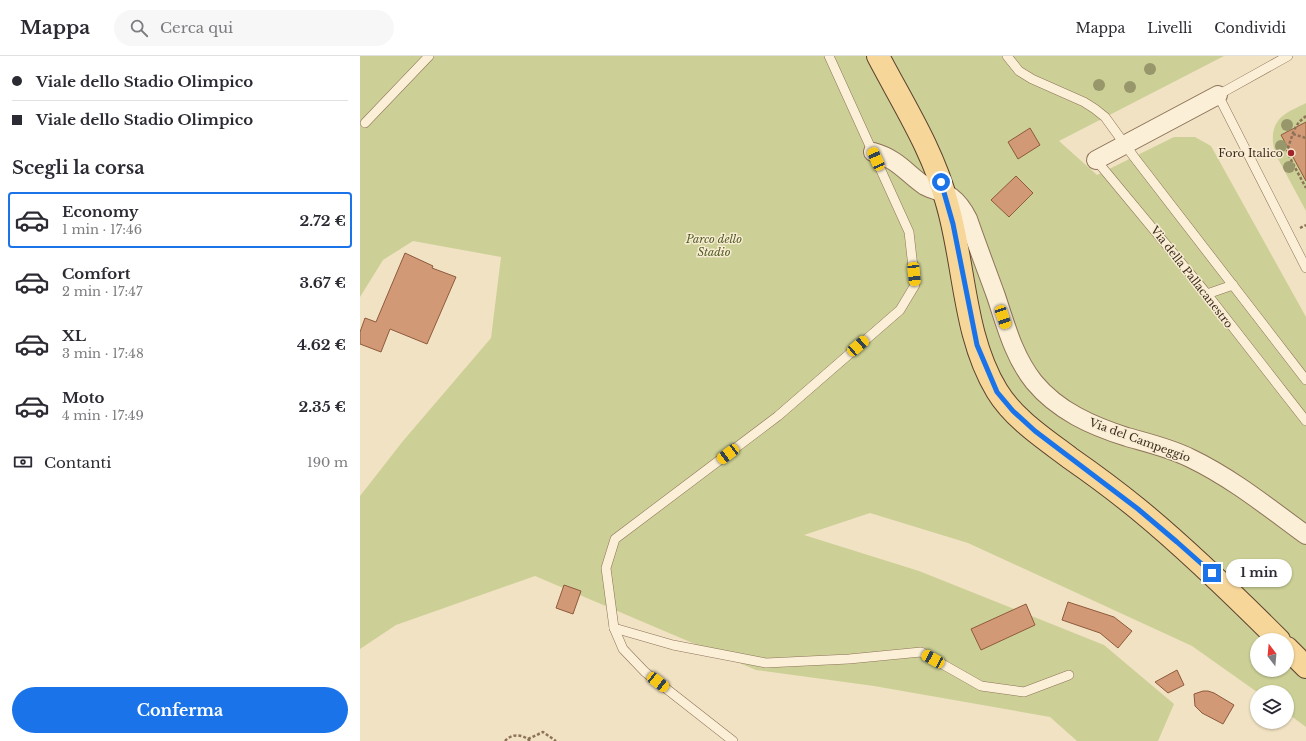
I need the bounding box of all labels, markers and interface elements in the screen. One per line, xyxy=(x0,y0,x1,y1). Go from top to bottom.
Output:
search box xyxy=(114,10,394,46)
text: Mappa xyxy=(20,16,90,39)
icon: search xyxy=(128,17,150,39)
text: Cerca qui xyxy=(160,18,233,37)
text: Mappa xyxy=(1075,19,1125,37)
text: Livelli xyxy=(1147,19,1192,37)
text: Condividi xyxy=(1214,19,1286,37)
text: Viale dello Stadio Olimpico xyxy=(36,72,253,91)
text: Viale dello Stadio Olimpico xyxy=(36,110,253,129)
car xyxy=(866,146,886,172)
place label: Foro Italico xyxy=(1218,146,1283,160)
marker: Foro Italico xyxy=(1286,148,1296,158)
text: Scegli la corsa xyxy=(12,157,145,179)
route start xyxy=(932,173,950,191)
icon: car xyxy=(14,202,50,238)
text: Economy xyxy=(62,202,139,221)
text: 2.72 € xyxy=(300,211,346,230)
text: 1 min · 17:46 xyxy=(62,221,142,238)
street label: Via della Pallacanestro xyxy=(1147,222,1236,331)
park label: Parco dello Stadio xyxy=(685,232,742,259)
car xyxy=(907,261,921,287)
icon: car xyxy=(14,264,50,300)
text: Comfort xyxy=(62,264,130,283)
text: 3.67 € xyxy=(299,273,346,292)
text: 2 min · 17:47 xyxy=(62,283,142,300)
car xyxy=(993,304,1013,330)
icon: car xyxy=(14,326,50,362)
text: XL xyxy=(62,326,86,345)
car xyxy=(845,334,871,358)
text: 4.62 € xyxy=(297,335,346,354)
text: 3 min · 17:48 xyxy=(62,345,144,362)
icon: car xyxy=(14,388,50,424)
text: Moto xyxy=(62,388,104,407)
text: 2.35 € xyxy=(298,397,346,416)
text: 4 min · 17:49 xyxy=(62,407,144,424)
street label: Via del Campeggio xyxy=(1087,415,1192,465)
car xyxy=(715,442,741,466)
icon: cash xyxy=(12,451,34,473)
text: Contanti xyxy=(44,453,111,472)
text: 190 m xyxy=(307,454,348,471)
callout: 1 min xyxy=(1226,559,1292,587)
route end xyxy=(1203,564,1221,582)
text: 1 min xyxy=(1240,564,1278,581)
north arrow xyxy=(1250,633,1294,677)
map controls xyxy=(1250,633,1294,729)
car xyxy=(920,648,946,670)
car xyxy=(645,670,671,694)
button: layers xyxy=(1250,685,1294,729)
button: Conferma xyxy=(12,687,348,733)

